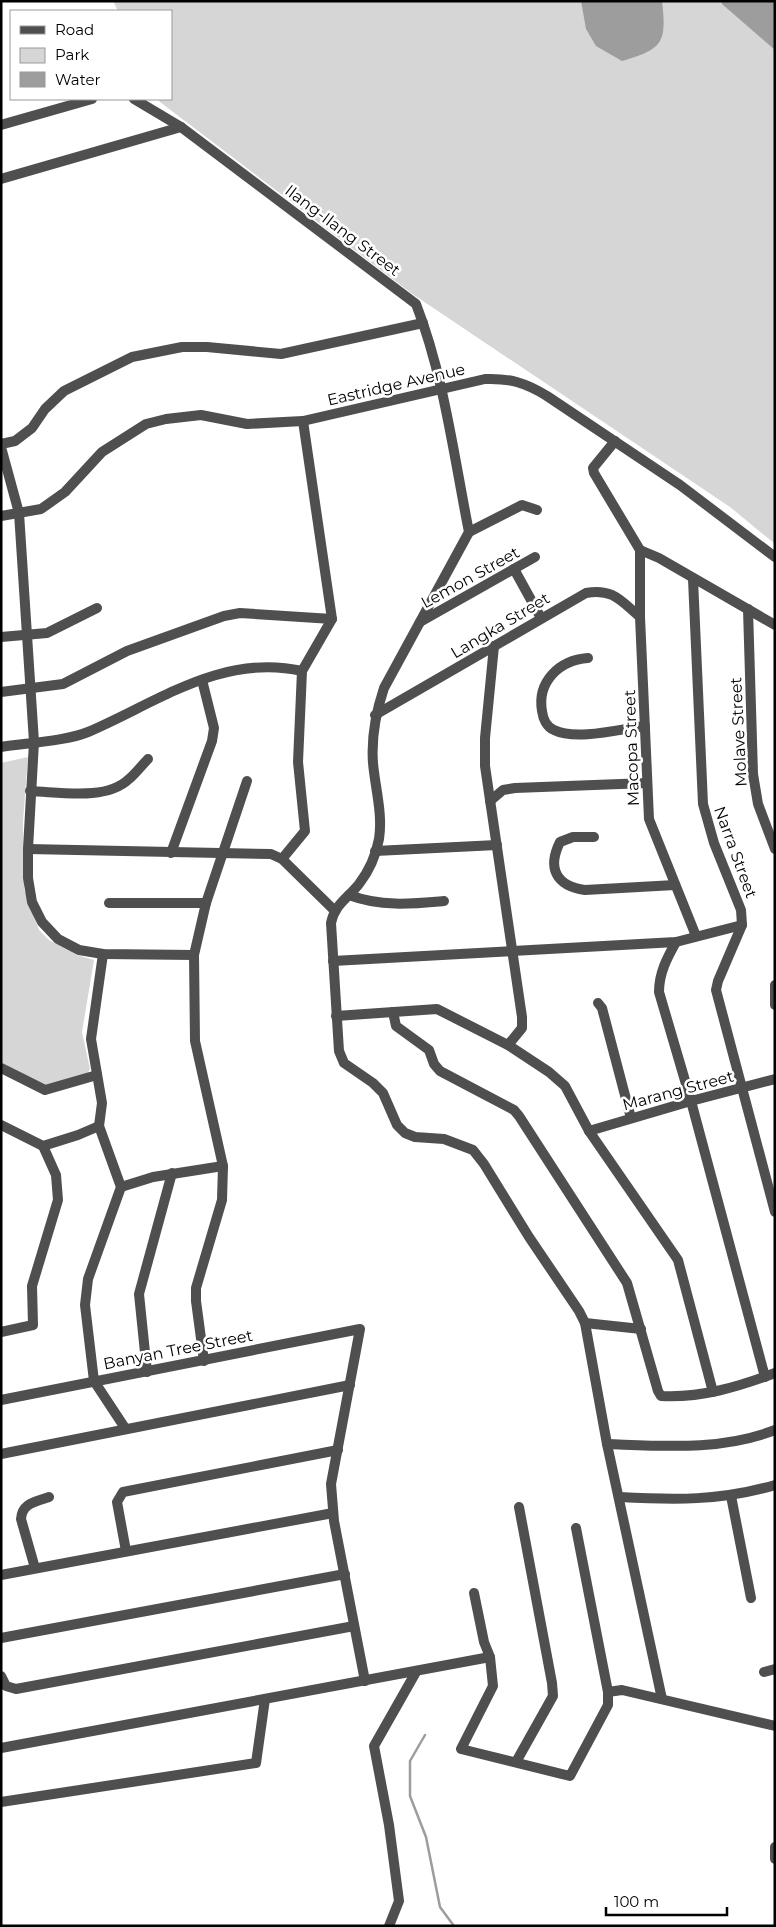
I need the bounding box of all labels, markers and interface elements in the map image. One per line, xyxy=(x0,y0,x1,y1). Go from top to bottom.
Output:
legend xyxy=(10,10,172,100)
text: Road xyxy=(55,20,94,39)
text: Park xyxy=(55,45,89,64)
text: Water xyxy=(55,70,101,89)
street label: Ilang-Ilang Street xyxy=(281,181,404,280)
street label: Eastridge Avenue xyxy=(325,359,467,410)
street label: Lemon Street xyxy=(418,542,523,612)
street label: Langka Street xyxy=(447,588,554,662)
street label: Molave Street xyxy=(726,676,751,787)
street label: Macopa Street xyxy=(620,689,643,806)
street label: Narra Street xyxy=(710,804,761,901)
street label: Marang Street xyxy=(620,1066,736,1114)
street label: Banyan Tree Street xyxy=(102,1326,255,1373)
scale bar xyxy=(606,1884,727,1916)
text: 100 m xyxy=(614,1892,659,1911)

